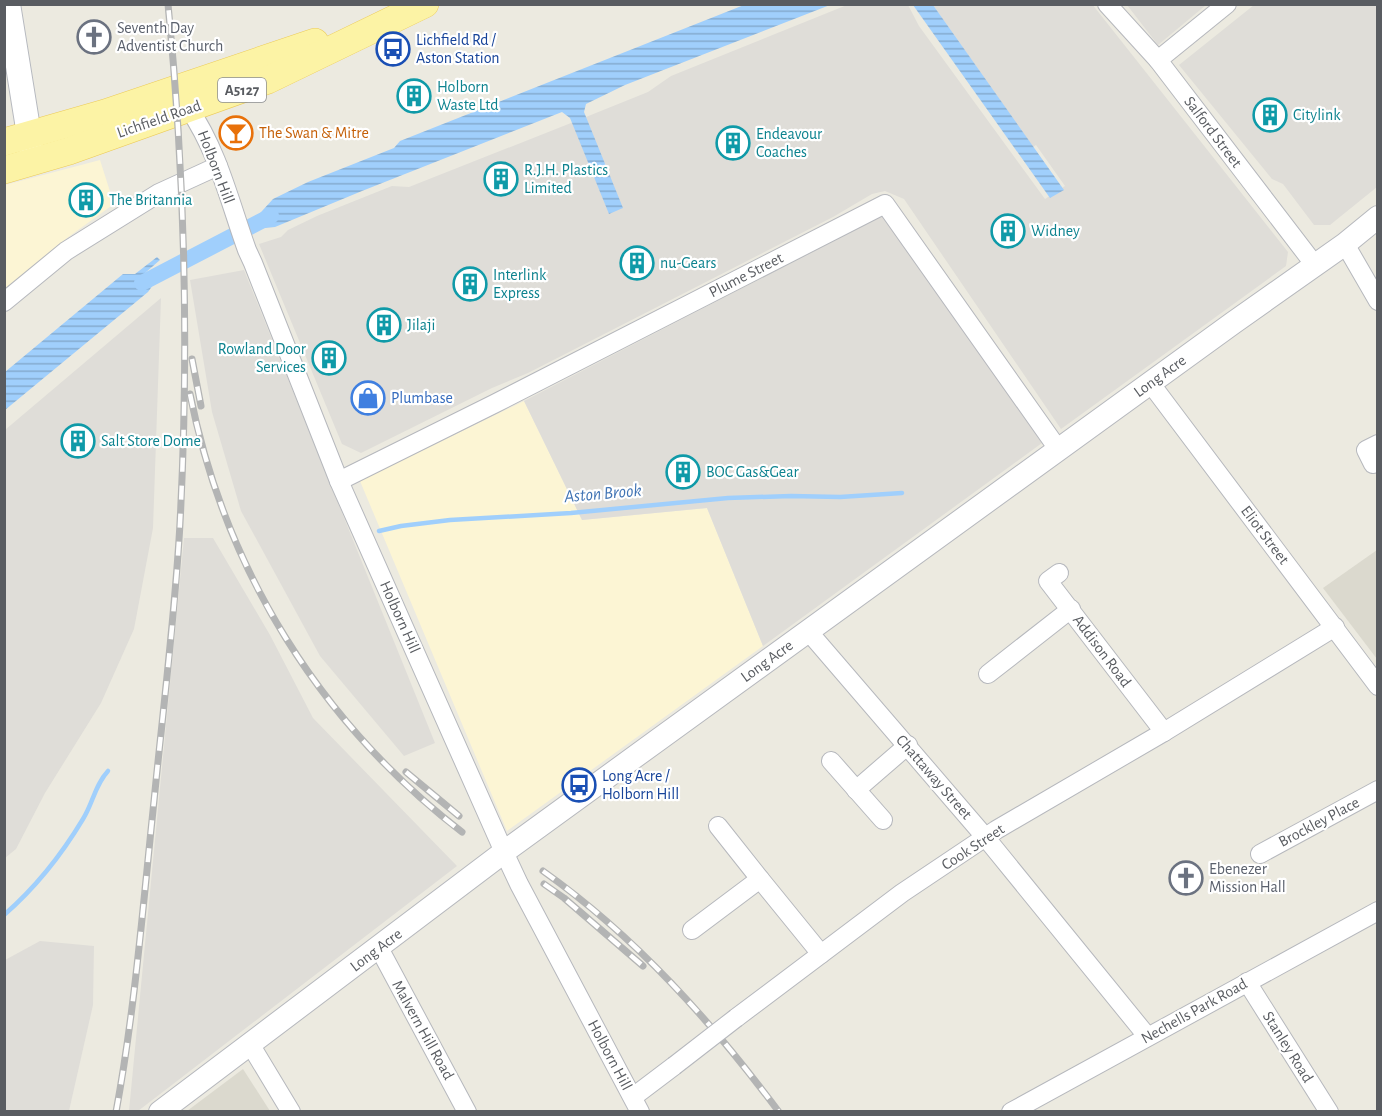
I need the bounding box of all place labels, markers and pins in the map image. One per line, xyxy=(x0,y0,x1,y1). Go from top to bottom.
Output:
church icon: Seventh Day Adventist Church xyxy=(76,19,112,55)
place label: Seventh Day Adventist Church xyxy=(117,20,223,54)
bus stop icon: Lichfield Rd / Aston Station xyxy=(375,31,411,67)
place label: Lichfield Rd / Aston Station xyxy=(416,32,500,66)
building icon: Holborn Waste Ltd xyxy=(396,78,432,114)
place label: Holborn Waste Ltd xyxy=(437,79,498,113)
building icon: Citylink xyxy=(1252,97,1288,133)
place label: Citylink xyxy=(1293,107,1341,124)
bar icon: The Swan & Mitre xyxy=(218,115,254,151)
place label: The Swan & Mitre xyxy=(259,125,369,141)
building icon: Endeavour Coaches xyxy=(715,125,751,161)
place label: Endeavour Coaches xyxy=(756,126,823,160)
building icon: R.J.H. Plastics Limited xyxy=(483,161,519,197)
place label: R.J.H. Plastics Limited xyxy=(524,162,608,196)
building icon: The Britannia xyxy=(68,182,104,218)
place label: The Britannia xyxy=(109,192,192,208)
building icon: Widney xyxy=(990,213,1026,249)
place label: Widney xyxy=(1031,223,1080,240)
building icon: nu-Gears xyxy=(619,245,655,281)
place label: nu-Gears xyxy=(660,255,716,271)
building icon: Interlink Express xyxy=(452,266,488,302)
place label: Interlink Express xyxy=(493,267,547,301)
building icon: Jilaji xyxy=(366,307,402,343)
place label: Jilaji xyxy=(407,317,435,334)
building icon: Rowland Door Services xyxy=(311,340,347,376)
place label: Rowland Door Services xyxy=(218,341,307,375)
shop icon: Plumbase xyxy=(350,380,386,416)
place label: Plumbase xyxy=(391,390,453,406)
building icon: Salt Store Dome xyxy=(60,423,96,459)
place label: Salt Store Dome xyxy=(101,433,201,449)
building icon: BOC Gas&Gear xyxy=(665,454,701,490)
place label: BOC Gas&Gear xyxy=(706,464,799,480)
bus stop icon: Long Acre / Holborn Hill xyxy=(561,767,597,803)
place label: Long Acre / Holborn Hill xyxy=(602,768,679,802)
church icon: Ebenezer Mission Hall xyxy=(1168,860,1204,896)
place label: Ebenezer Mission Hall xyxy=(1209,861,1286,895)

